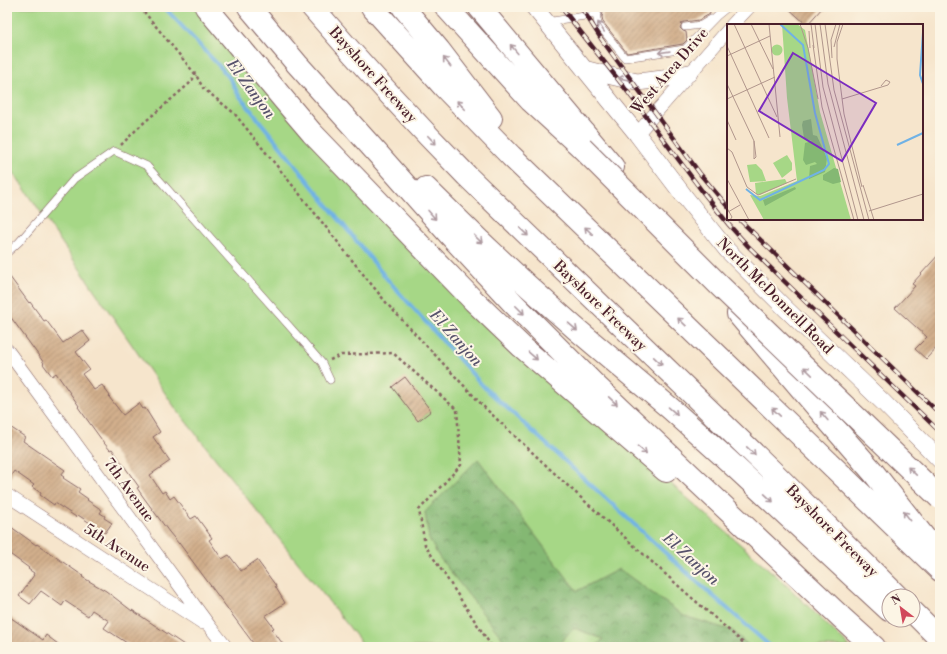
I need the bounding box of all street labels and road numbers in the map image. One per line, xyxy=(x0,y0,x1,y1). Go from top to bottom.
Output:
street label: Bayshore Freeway xyxy=(324,22,422,127)
street label: West Area Drive xyxy=(627,24,713,119)
street label: North McDonnell Road xyxy=(713,234,838,359)
street label: Bayshore Freeway xyxy=(549,256,651,356)
street label: 7th Avenue xyxy=(99,454,159,526)
street label: Bayshore Freeway xyxy=(781,480,883,582)
street label: 5th Avenue xyxy=(80,520,154,576)

